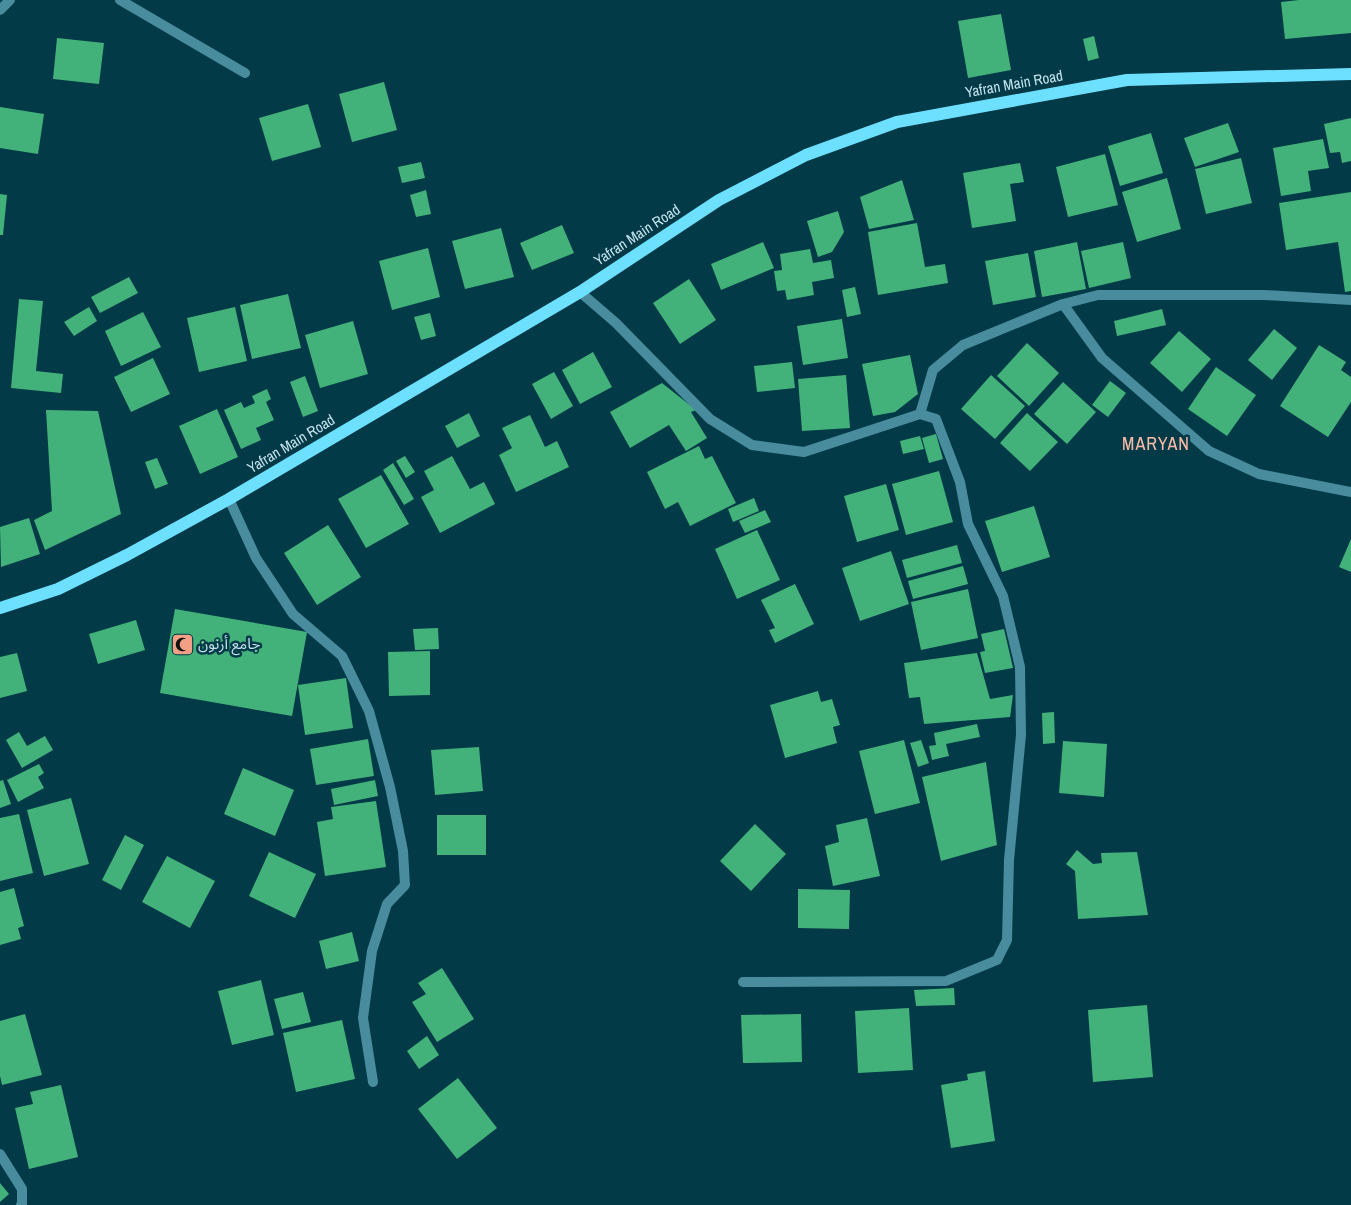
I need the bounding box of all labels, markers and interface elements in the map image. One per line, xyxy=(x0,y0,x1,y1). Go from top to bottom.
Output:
street label: Yafran Main Road xyxy=(963,65,1064,102)
street label: Yafran Main Road xyxy=(590,199,684,270)
street label: Yafran Main Road xyxy=(243,409,339,478)
district label: MARYAN xyxy=(1122,431,1190,456)
mosque icon: جامع أرنون xyxy=(170,632,194,656)
place label: جامع أرنون xyxy=(198,633,261,656)

